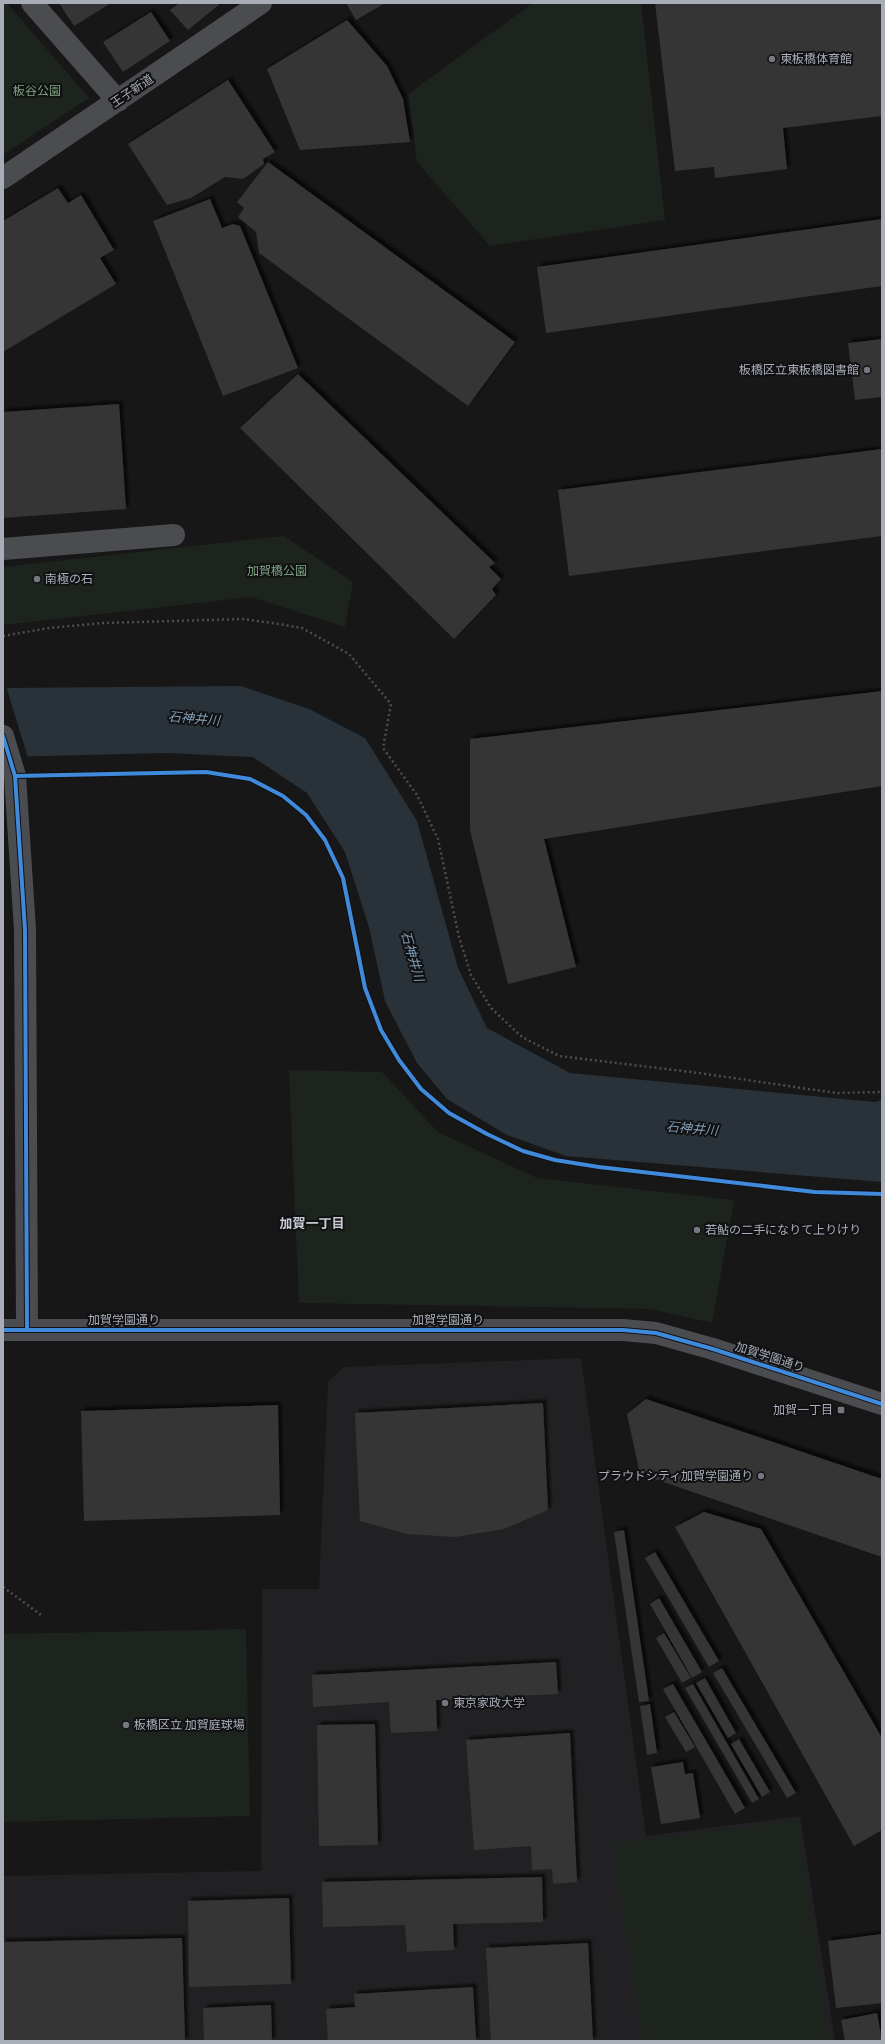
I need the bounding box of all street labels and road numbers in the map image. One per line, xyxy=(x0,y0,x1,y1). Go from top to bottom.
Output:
street label: 王子新道 xyxy=(108,72,156,110)
street label: 加賀学園通り xyxy=(88,1313,160,1327)
street label: 加賀学園通り xyxy=(412,1313,484,1327)
street label: 加賀学園通り xyxy=(734,1339,806,1375)

